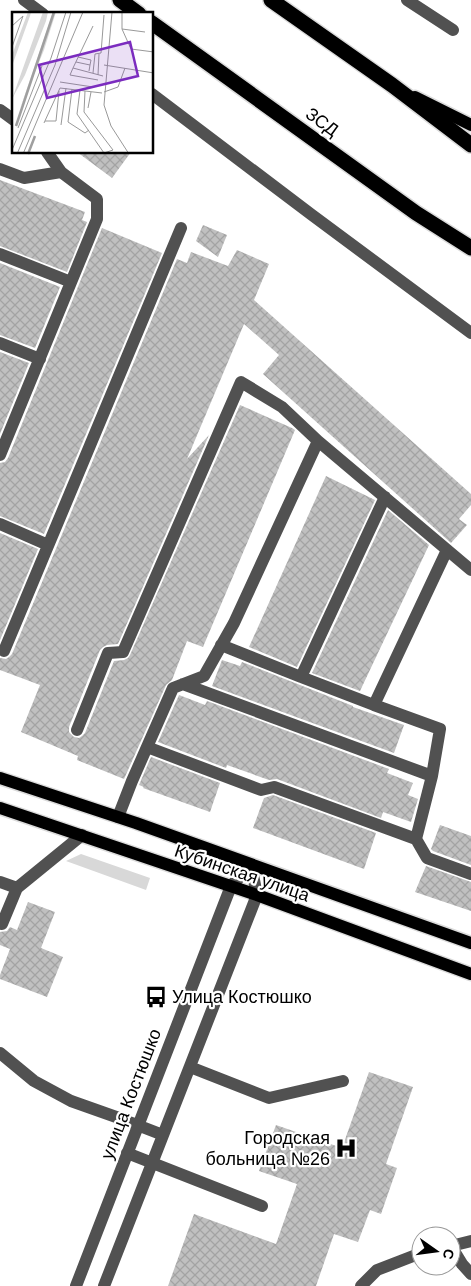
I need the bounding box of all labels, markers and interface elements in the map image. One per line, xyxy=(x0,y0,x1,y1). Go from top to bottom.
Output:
inset map xyxy=(12,12,154,154)
street label: ЗСД xyxy=(302,103,342,141)
street label: Кубинская улица xyxy=(172,841,313,906)
bus stop icon: Улица Костюшко xyxy=(143,984,169,1010)
place label: Улица Костюшко xyxy=(172,987,312,1007)
street label: улица Костюшко xyxy=(97,1026,165,1162)
place label: Городская больница №26 xyxy=(206,1128,330,1169)
hospital icon: Городская больница №26 xyxy=(333,1135,359,1161)
north arrow xyxy=(411,1226,461,1276)
text: С xyxy=(440,1247,458,1261)

